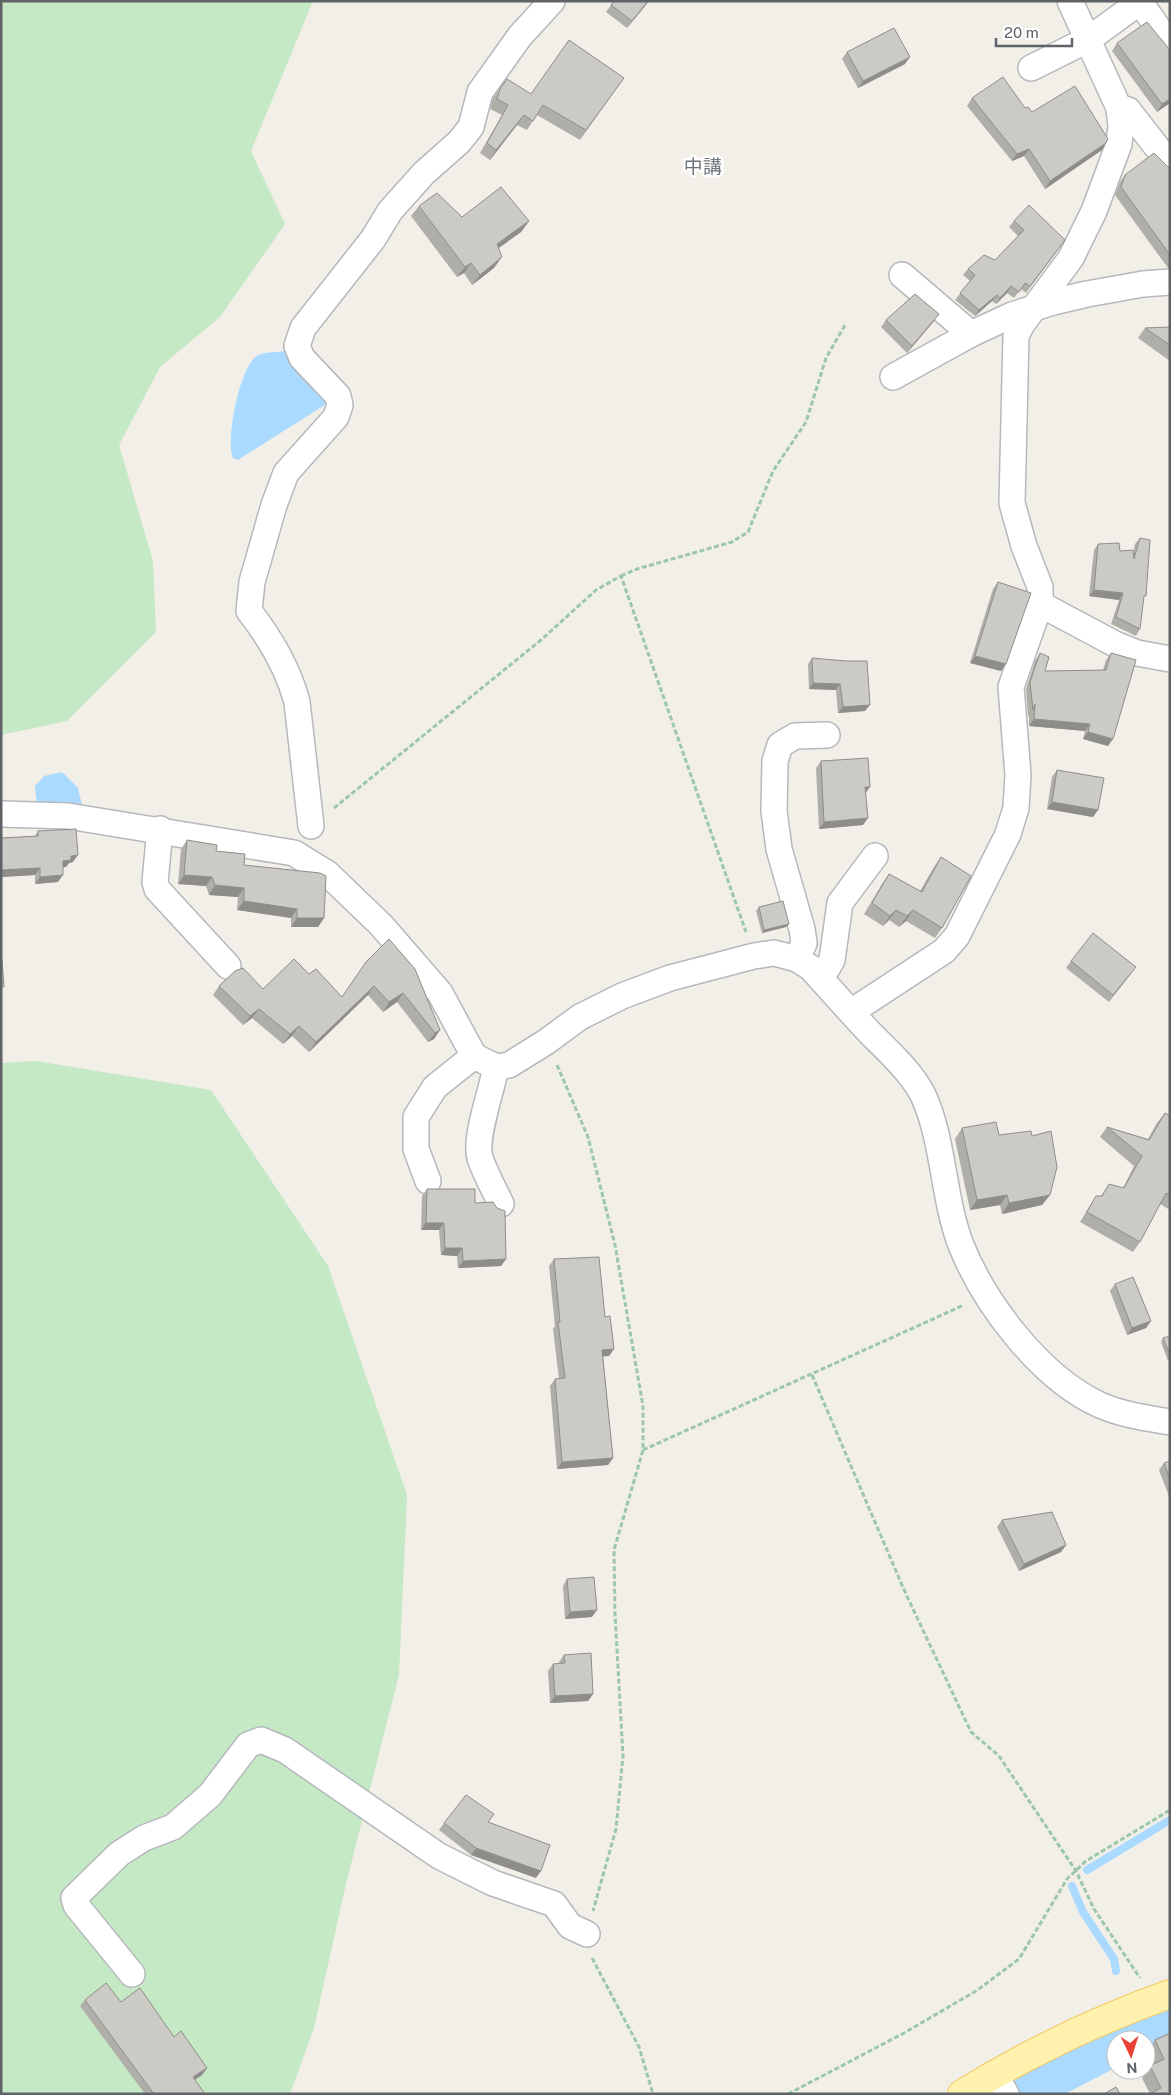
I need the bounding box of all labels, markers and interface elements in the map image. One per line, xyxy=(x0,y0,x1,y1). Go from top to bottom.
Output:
scale bar xyxy=(996,15,1072,47)
text: 20 m xyxy=(1004,24,1039,41)
district label: 中講 xyxy=(684,155,722,177)
north arrow xyxy=(1106,2030,1156,2080)
text: N xyxy=(1126,2060,1138,2076)

